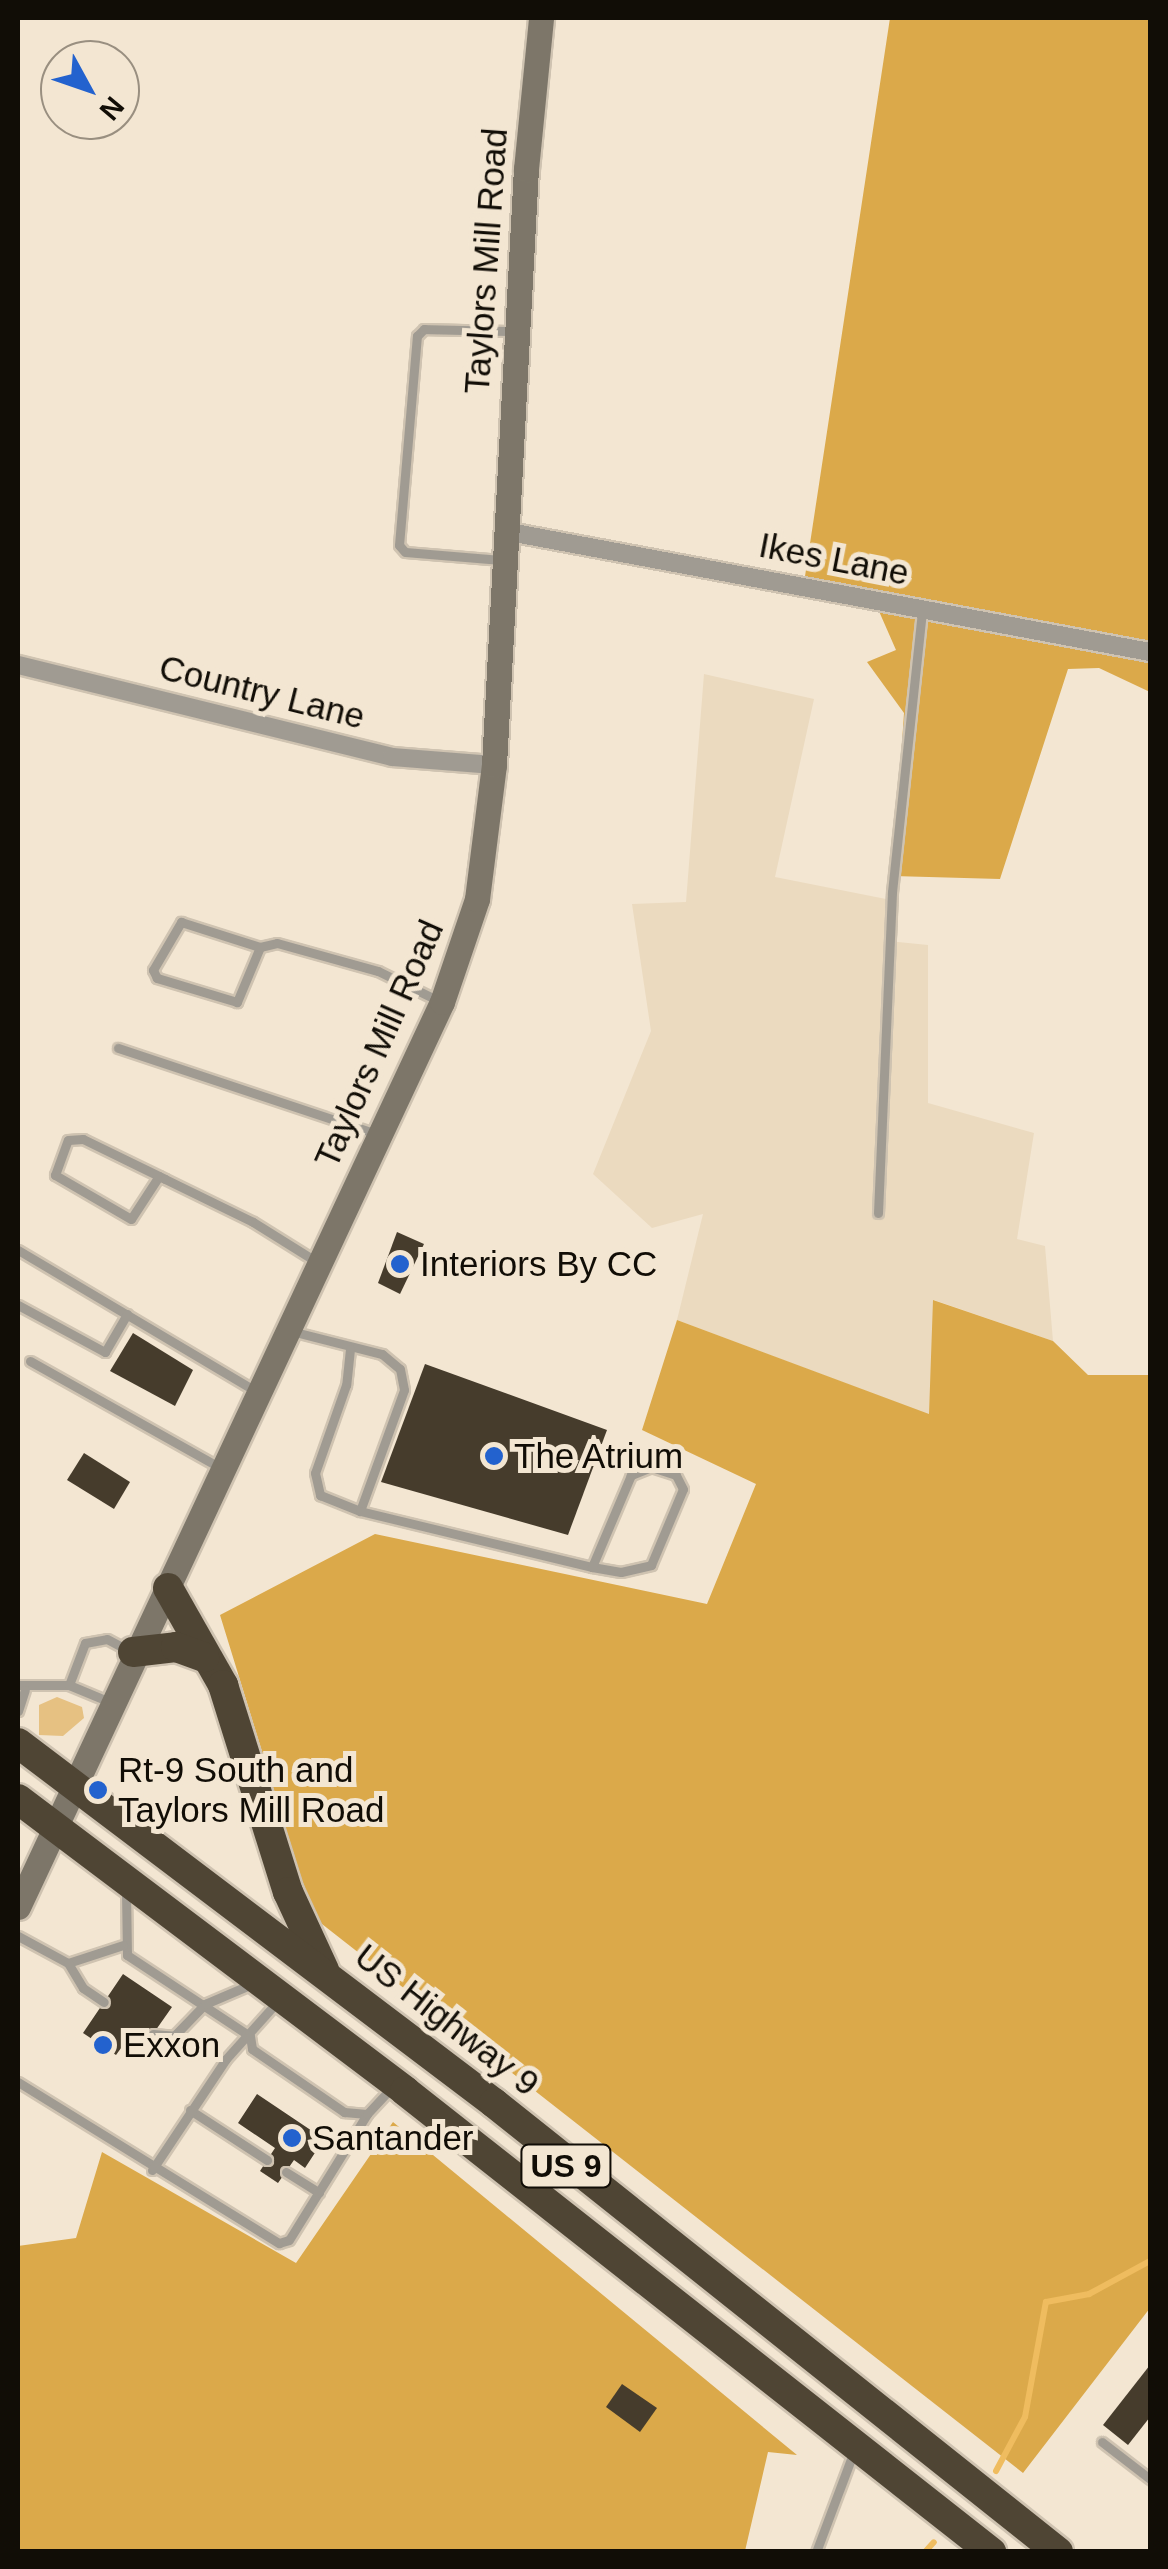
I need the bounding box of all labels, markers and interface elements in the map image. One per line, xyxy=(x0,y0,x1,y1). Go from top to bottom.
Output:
north arrow xyxy=(40,40,140,140)
text: N xyxy=(93,91,130,126)
street label: Taylors Mill Road xyxy=(456,127,516,395)
street label: Ikes Lane xyxy=(755,524,913,594)
street label: Country Lane xyxy=(155,646,369,738)
street label: Taylors Mill Road xyxy=(306,914,452,1174)
place label: Interiors By CC xyxy=(420,1243,657,1285)
marker: Interiors By CC xyxy=(389,1253,411,1275)
place label: The Atrium xyxy=(514,1435,685,1477)
marker: The Atrium xyxy=(483,1445,505,1467)
place label: Rt-9 South and Taylors Mill Road xyxy=(118,1749,384,1831)
marker: Rt-9 South and Taylors Mill Road xyxy=(87,1779,109,1801)
street label: US Highway 9 xyxy=(347,1935,547,2105)
place label: Exxon xyxy=(123,2024,220,2066)
marker: Exxon xyxy=(92,2034,114,2056)
place label: Santander xyxy=(312,2117,474,2159)
marker: Santander xyxy=(281,2127,303,2149)
road number: US 9 xyxy=(518,2139,614,2193)

